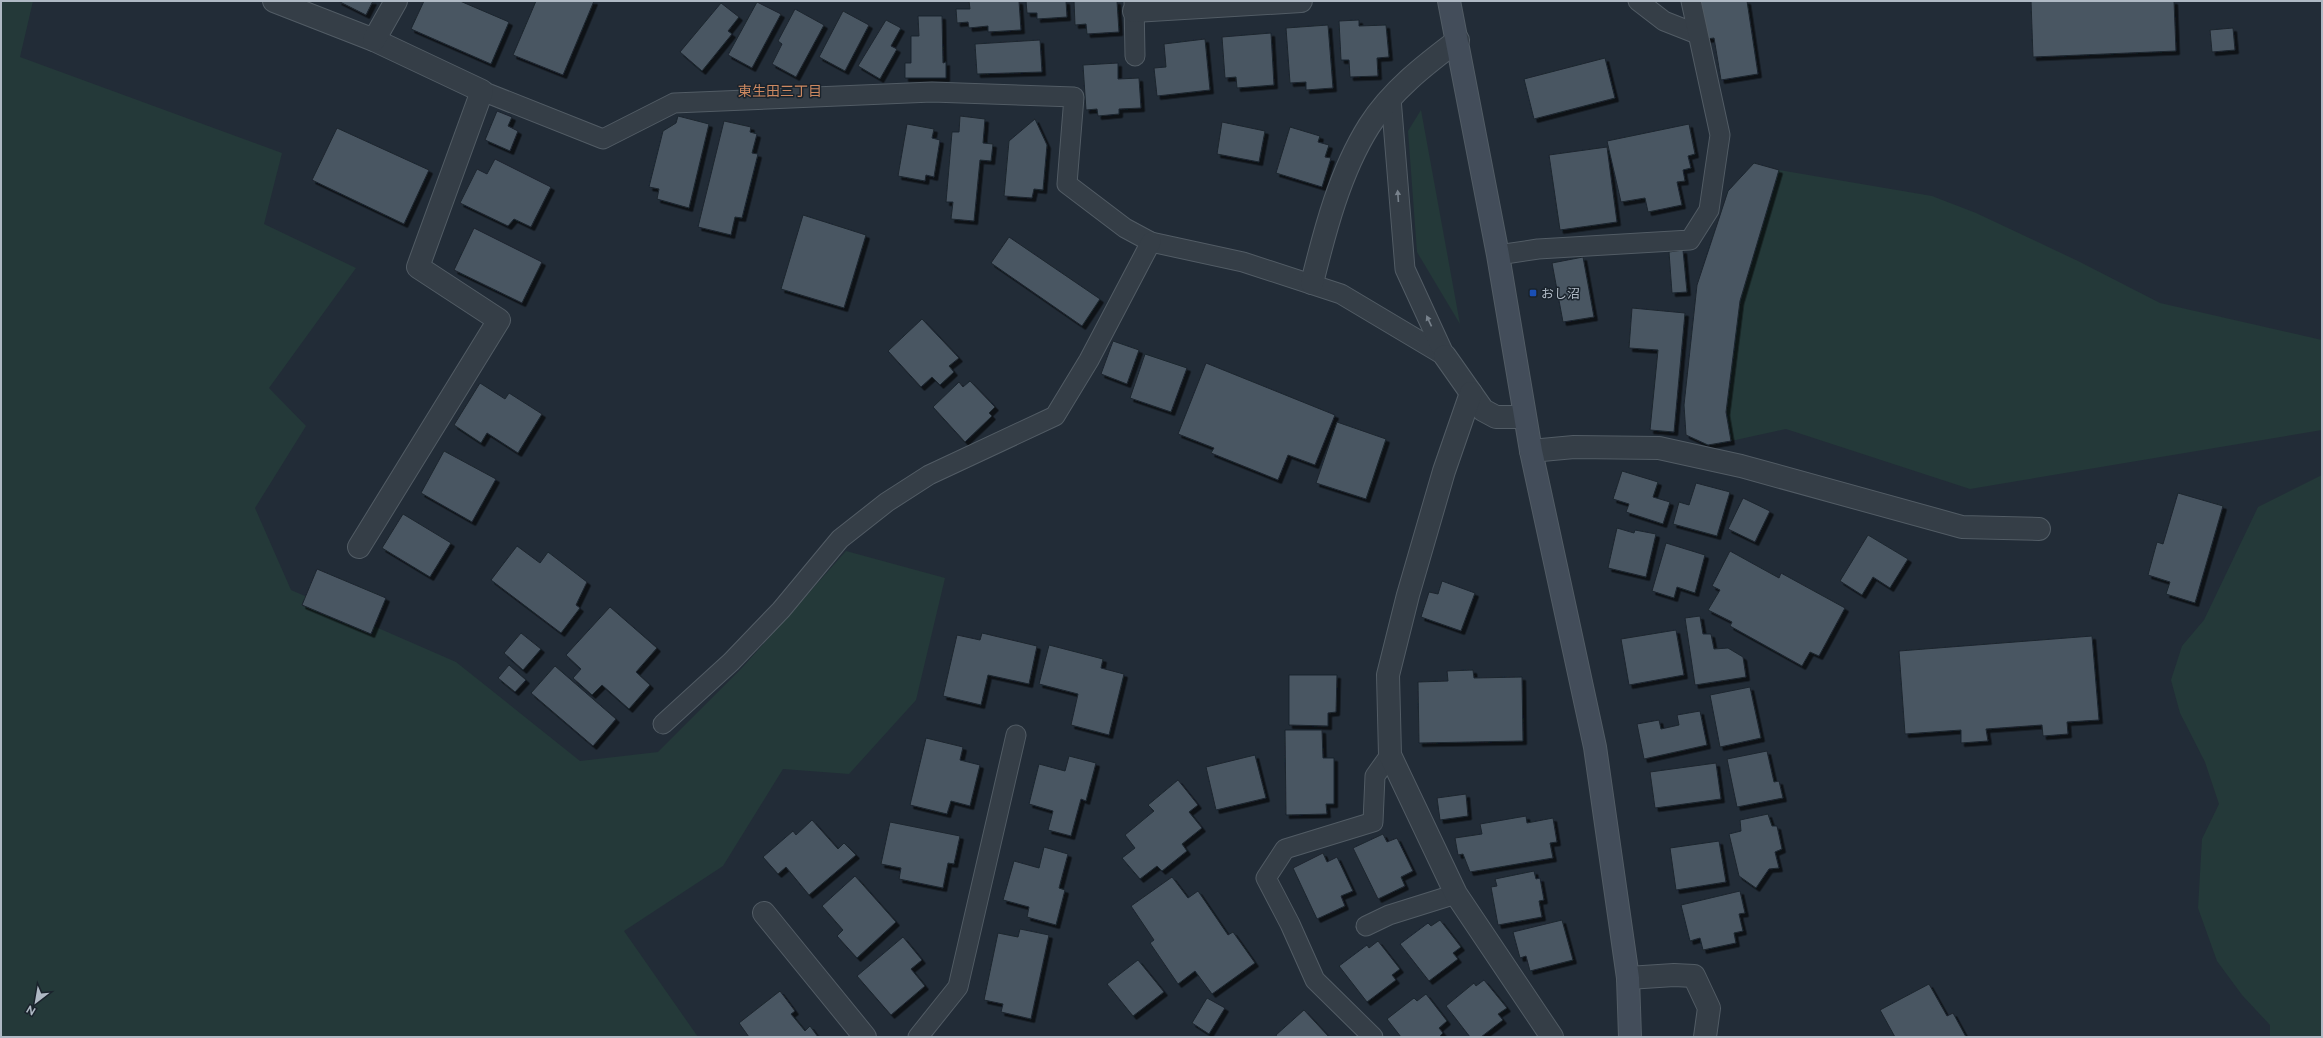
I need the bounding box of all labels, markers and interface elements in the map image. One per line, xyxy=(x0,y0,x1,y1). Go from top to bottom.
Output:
district label: 東生田三丁目 xyxy=(738,83,822,99)
one-way arrow xyxy=(1394,190,1401,202)
place label: おし沼 xyxy=(1541,286,1580,301)
marker: おし沼 xyxy=(1528,288,1538,298)
one-way arrow xyxy=(1425,315,1432,327)
north arrow xyxy=(16,982,56,1022)
text: N xyxy=(24,1002,38,1018)

